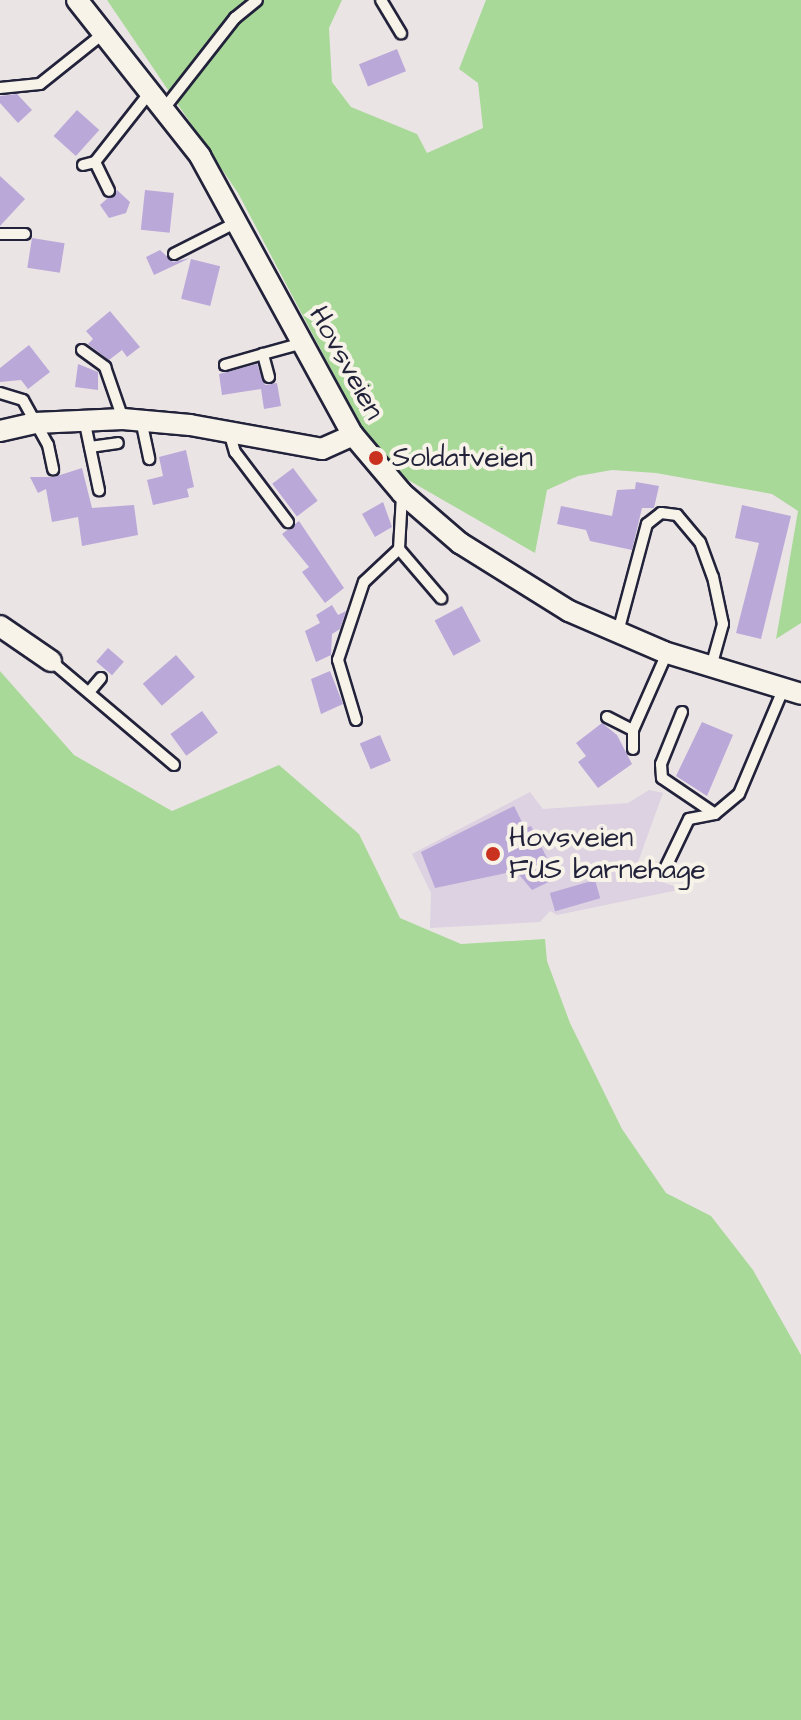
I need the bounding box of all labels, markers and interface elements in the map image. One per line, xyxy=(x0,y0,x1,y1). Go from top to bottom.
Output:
street label: Hovsveien xyxy=(301,300,391,426)
place label: Soldatveien xyxy=(392,441,533,475)
marker: Soldatveien xyxy=(367,449,385,467)
place label: Hovsveien FUS barnehage xyxy=(509,821,706,887)
marker: Hovsveien FUS barnehage xyxy=(484,845,502,863)

